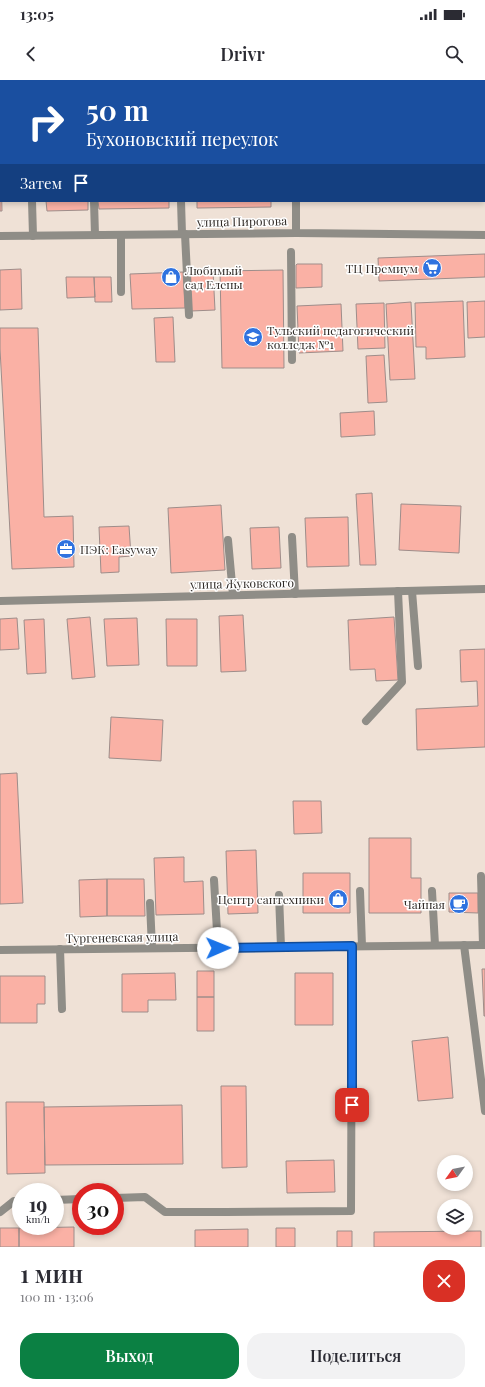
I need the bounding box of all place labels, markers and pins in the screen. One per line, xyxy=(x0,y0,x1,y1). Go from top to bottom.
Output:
supermarket icon: ТЦ Премиум xyxy=(421,257,443,279)
place label: ТЦ Премиум xyxy=(346,260,418,276)
place label: Любимый сад Елены xyxy=(184,262,243,292)
shop icon: Любимый сад Елены xyxy=(160,266,182,288)
place label: Тульский педагогический колледж №1 xyxy=(267,322,415,352)
school or university icon: Тульский педагогический колледж №1 xyxy=(242,326,264,348)
office icon: ПЭК: Easyway xyxy=(55,538,77,560)
place label: ПЭК: Easyway xyxy=(80,541,157,557)
shop icon: Центр сантехники xyxy=(327,888,349,910)
place label: Центр сантехники xyxy=(218,891,324,907)
cafe icon: Чайная xyxy=(448,893,470,915)
place label: Чайная xyxy=(404,896,446,912)
pin xyxy=(335,1088,369,1122)

